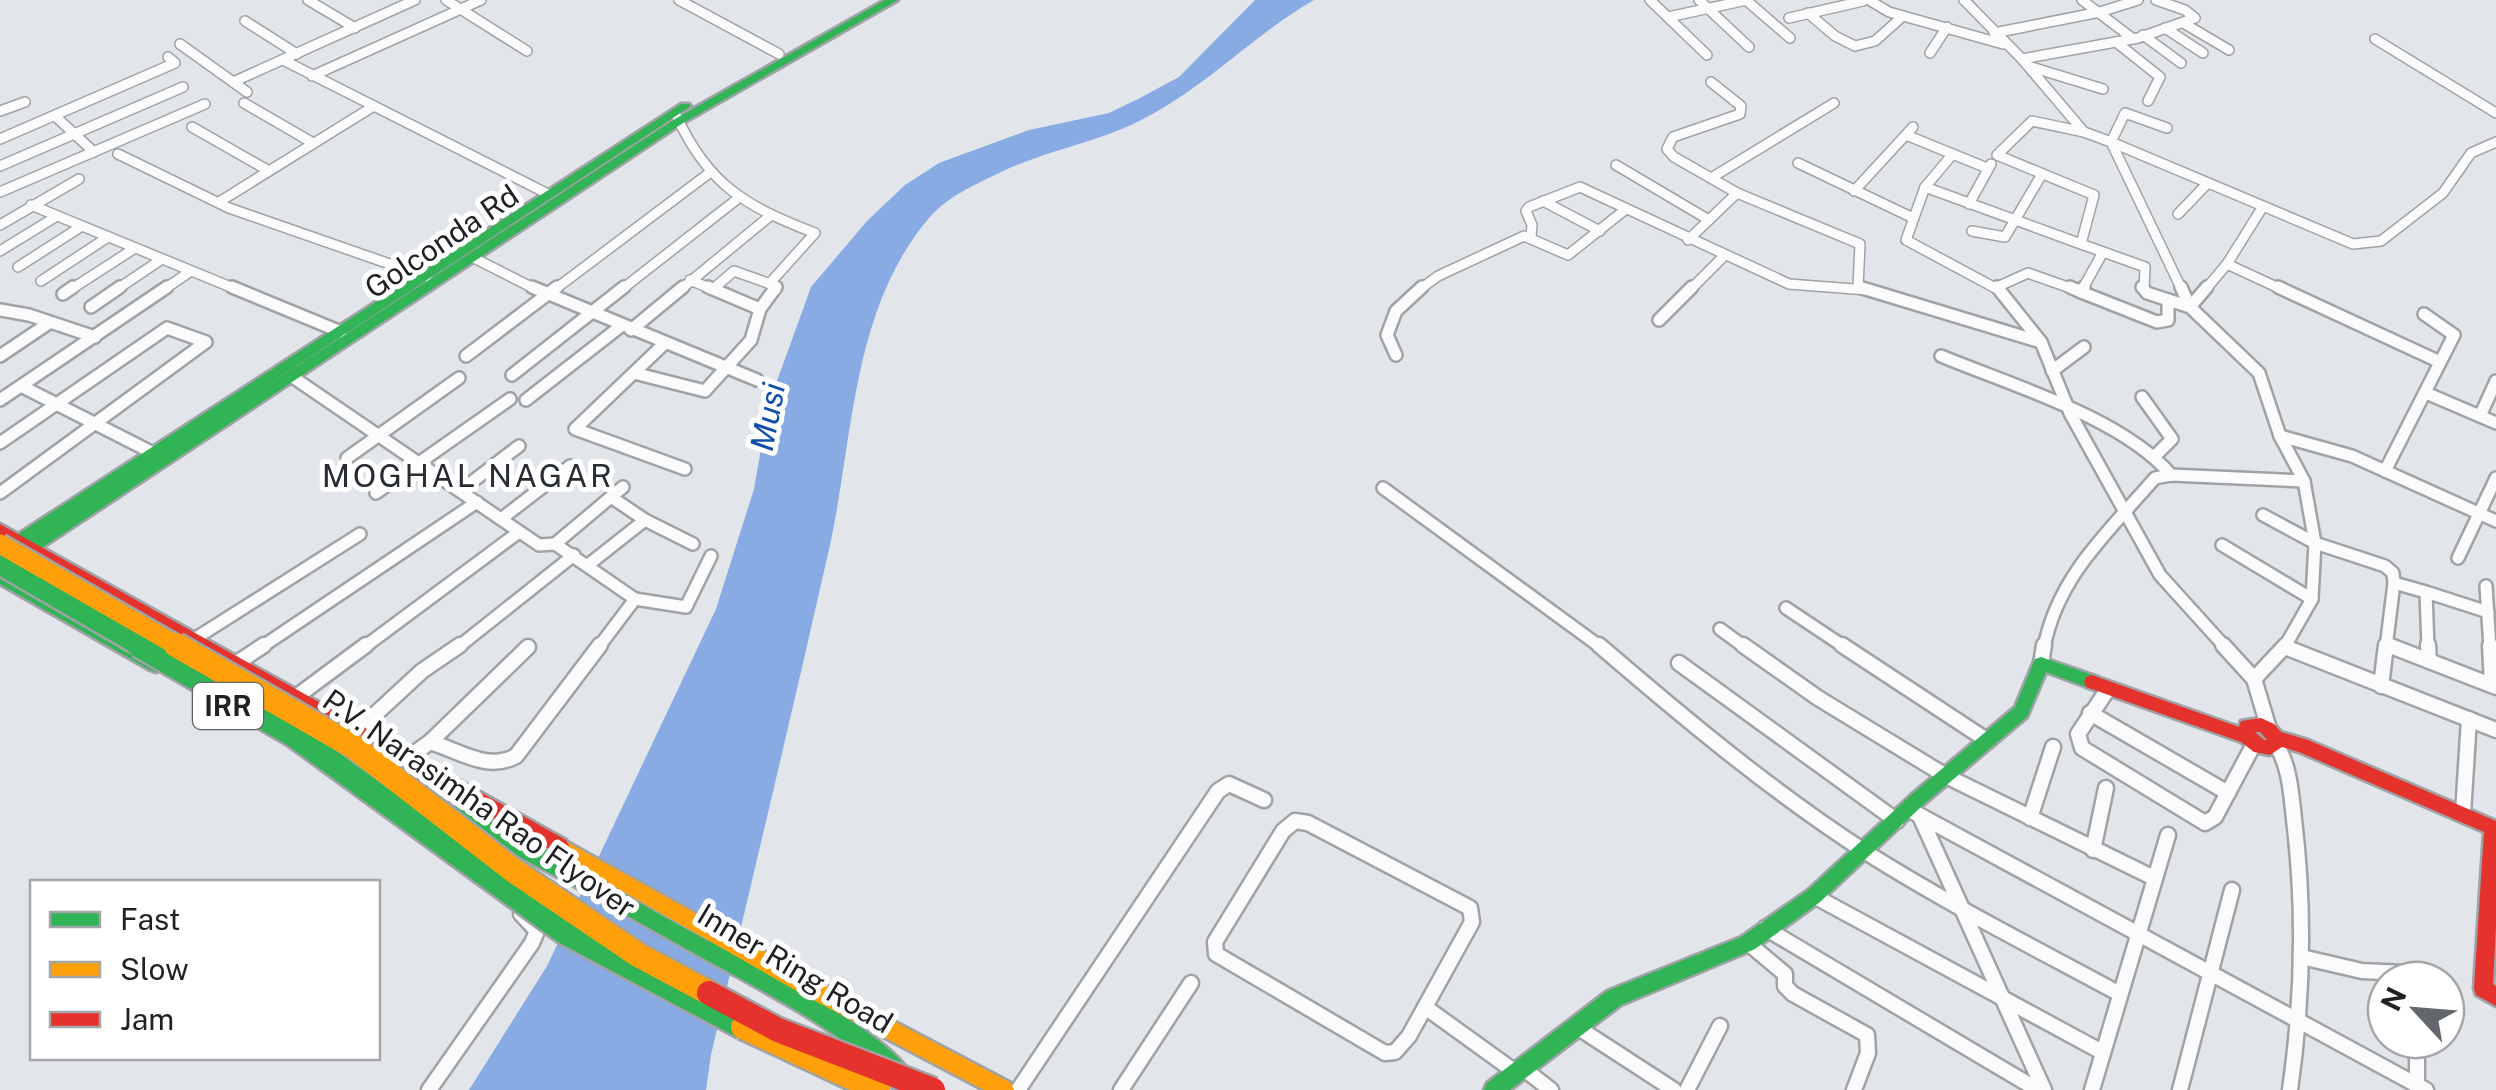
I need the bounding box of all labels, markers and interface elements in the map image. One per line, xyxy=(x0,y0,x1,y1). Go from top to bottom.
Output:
street label: Golconda Rd xyxy=(358,177,525,306)
water label: Musi xyxy=(743,379,792,454)
district label: MOGHAL NAGAR xyxy=(322,457,614,494)
street label: P.V. Narasimha Rao Flyover xyxy=(316,681,643,925)
road number: IRR xyxy=(193,683,263,729)
legend xyxy=(30,880,380,1060)
street label: Inner Ring Road xyxy=(691,896,900,1041)
text: Fast xyxy=(120,901,180,937)
text: Slow xyxy=(120,951,189,987)
north arrow xyxy=(2366,960,2466,1060)
text: N xyxy=(2373,982,2413,1016)
text: Jam xyxy=(120,1001,174,1037)

